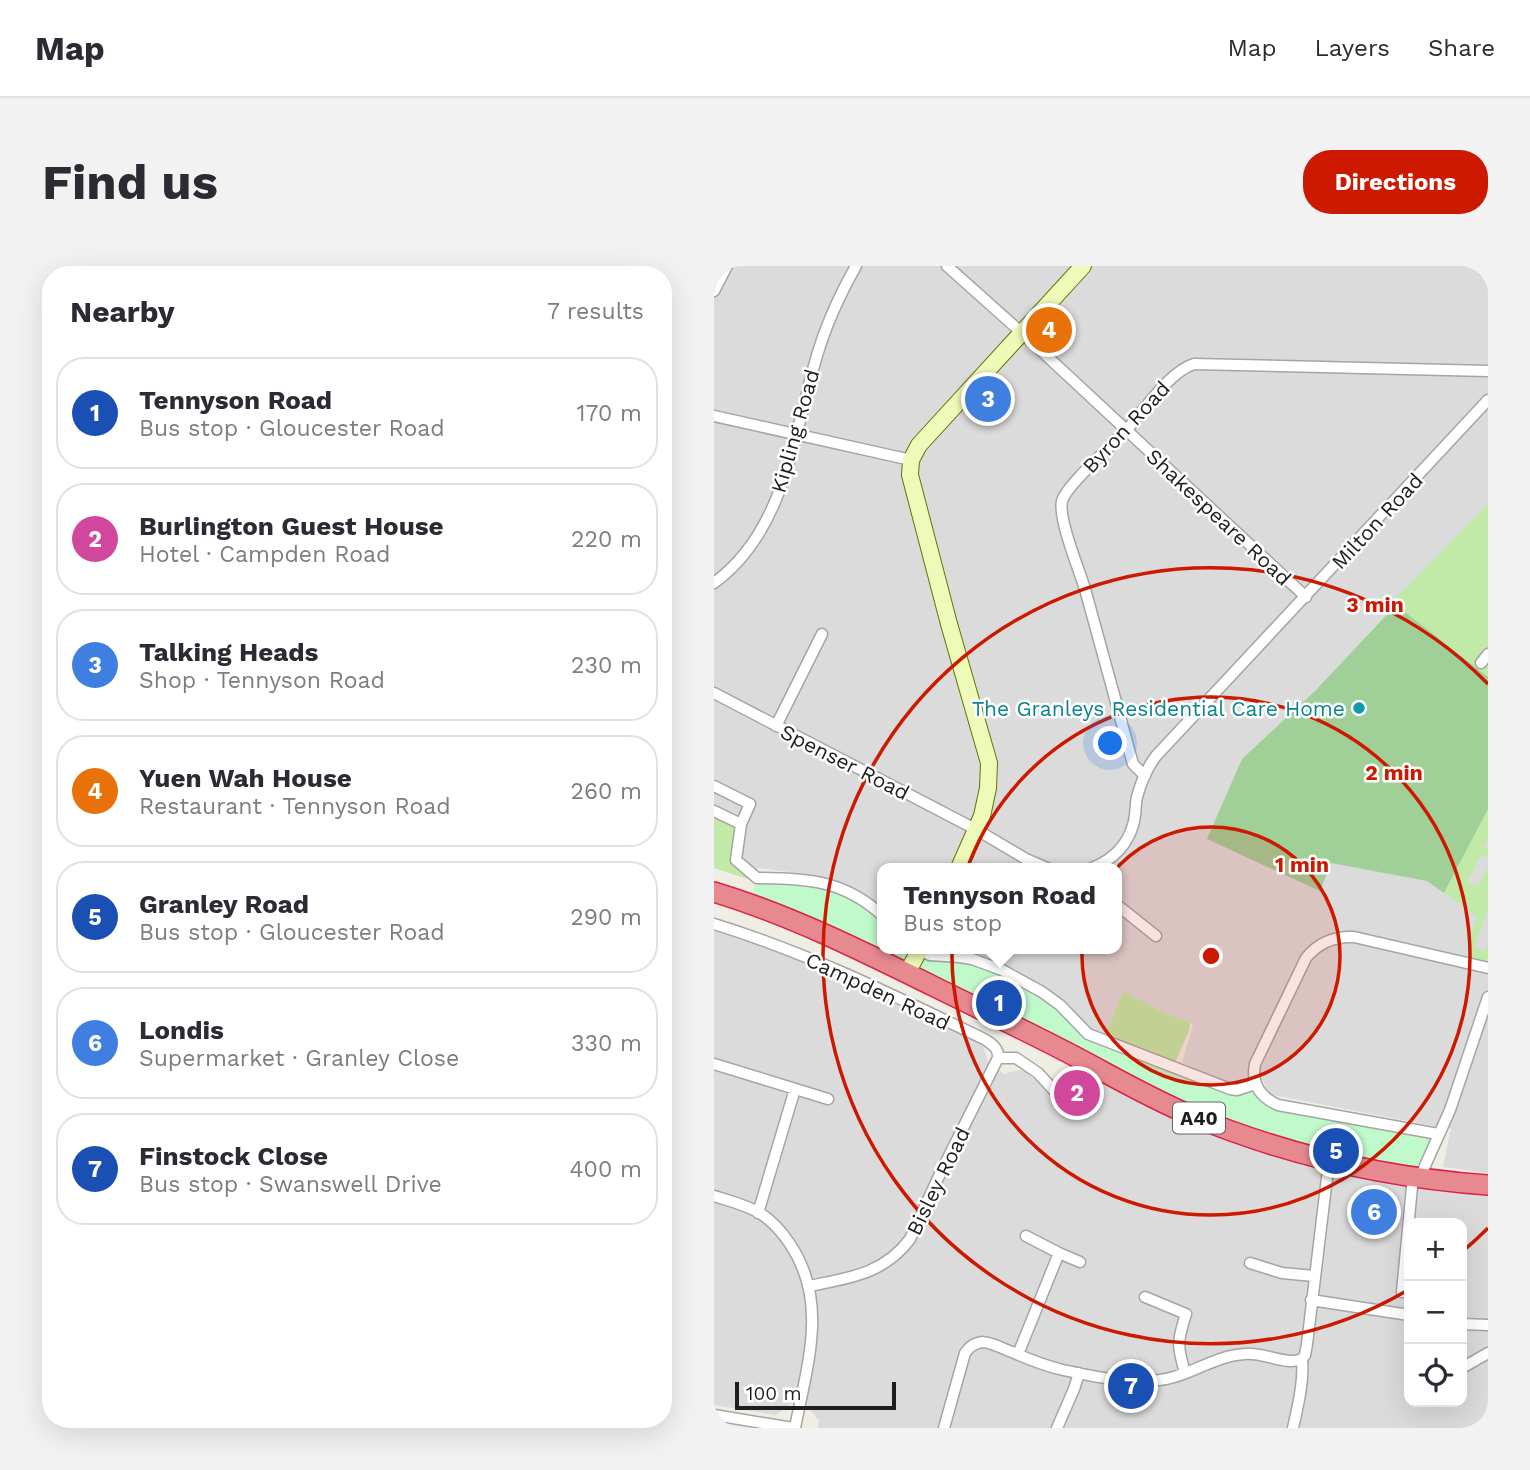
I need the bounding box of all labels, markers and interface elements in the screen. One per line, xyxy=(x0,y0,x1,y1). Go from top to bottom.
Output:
text: Map xyxy=(35,29,105,68)
text: Map xyxy=(1228,34,1276,62)
text: Layers xyxy=(1314,34,1390,62)
text: Share xyxy=(1428,34,1495,62)
button: Directions xyxy=(1303,150,1488,214)
text: Find us xyxy=(42,153,218,211)
text: Nearby xyxy=(70,294,175,329)
text: 7 results xyxy=(547,298,644,325)
pin: 4 xyxy=(1026,304,1072,356)
street label: Kipling Road xyxy=(765,366,825,496)
pin: 3 xyxy=(965,373,1011,425)
street label: Byron Road xyxy=(1077,376,1175,478)
text: Tennyson Road xyxy=(139,385,332,415)
text: 1 xyxy=(90,400,100,427)
text: 170 m xyxy=(577,400,642,427)
text: Bus stop · Gloucester Road xyxy=(139,415,445,442)
street label: Shakespeare Road xyxy=(1141,443,1297,591)
street label: Milton Road xyxy=(1326,468,1428,574)
text: Burlington Guest House xyxy=(139,511,444,541)
text: 2 xyxy=(88,526,102,553)
text: 220 m xyxy=(571,526,642,553)
text: Hotel · Campden Road xyxy=(139,541,390,568)
text: 3 min xyxy=(1346,592,1404,617)
text: Talking Heads xyxy=(139,637,318,667)
text: 3 xyxy=(88,652,102,679)
text: 230 m xyxy=(571,652,642,679)
text: Shop · Tennyson Road xyxy=(139,667,385,694)
place label: The Granleys Residential Care Home xyxy=(972,696,1345,721)
marker: The Granleys Residential Care Home xyxy=(1351,700,1367,716)
street label: Spenser Road xyxy=(776,719,914,805)
your location xyxy=(1093,726,1127,760)
text: 2 min xyxy=(1365,760,1423,785)
text: Yuen Wah House xyxy=(139,763,352,793)
text: 4 xyxy=(88,778,102,805)
text: 260 m xyxy=(571,778,642,805)
text: Restaurant · Tennyson Road xyxy=(139,793,451,820)
text: 1 min xyxy=(1275,852,1329,877)
popup xyxy=(877,863,1122,954)
text: Tennyson Road xyxy=(903,880,1096,910)
text: Granley Road xyxy=(139,889,309,919)
text: 5 xyxy=(88,904,102,931)
text: 290 m xyxy=(570,904,642,931)
text: Bus stop xyxy=(903,910,1002,937)
text: Bus stop · Gloucester Road xyxy=(139,919,445,946)
centre of rings xyxy=(1199,944,1223,968)
street label: Campden Road xyxy=(802,947,954,1035)
pin: 1 xyxy=(976,977,1022,1029)
text: Londis xyxy=(139,1015,224,1045)
text: 6 xyxy=(88,1030,102,1057)
text: 330 m xyxy=(571,1030,642,1057)
text: Supermarket · Granley Close xyxy=(139,1045,459,1072)
pin: 2 xyxy=(1054,1067,1100,1119)
road number: A40 xyxy=(1173,1102,1225,1133)
street label: Bisley Road xyxy=(901,1123,975,1239)
pin: 5 xyxy=(1313,1125,1359,1177)
text: Finstock Close xyxy=(139,1141,328,1171)
text: 7 xyxy=(88,1156,102,1183)
text: 400 m xyxy=(570,1156,642,1183)
text: Bus stop · Swanswell Drive xyxy=(139,1171,442,1198)
pin: 6 xyxy=(1351,1186,1397,1238)
map controls xyxy=(1404,1218,1467,1407)
button: + xyxy=(1404,1218,1467,1281)
button: − xyxy=(1404,1281,1467,1344)
button: locate xyxy=(1404,1344,1467,1407)
pin: 7 xyxy=(1108,1360,1154,1412)
scale bar xyxy=(735,1379,896,1411)
text: 100 m xyxy=(746,1382,802,1405)

